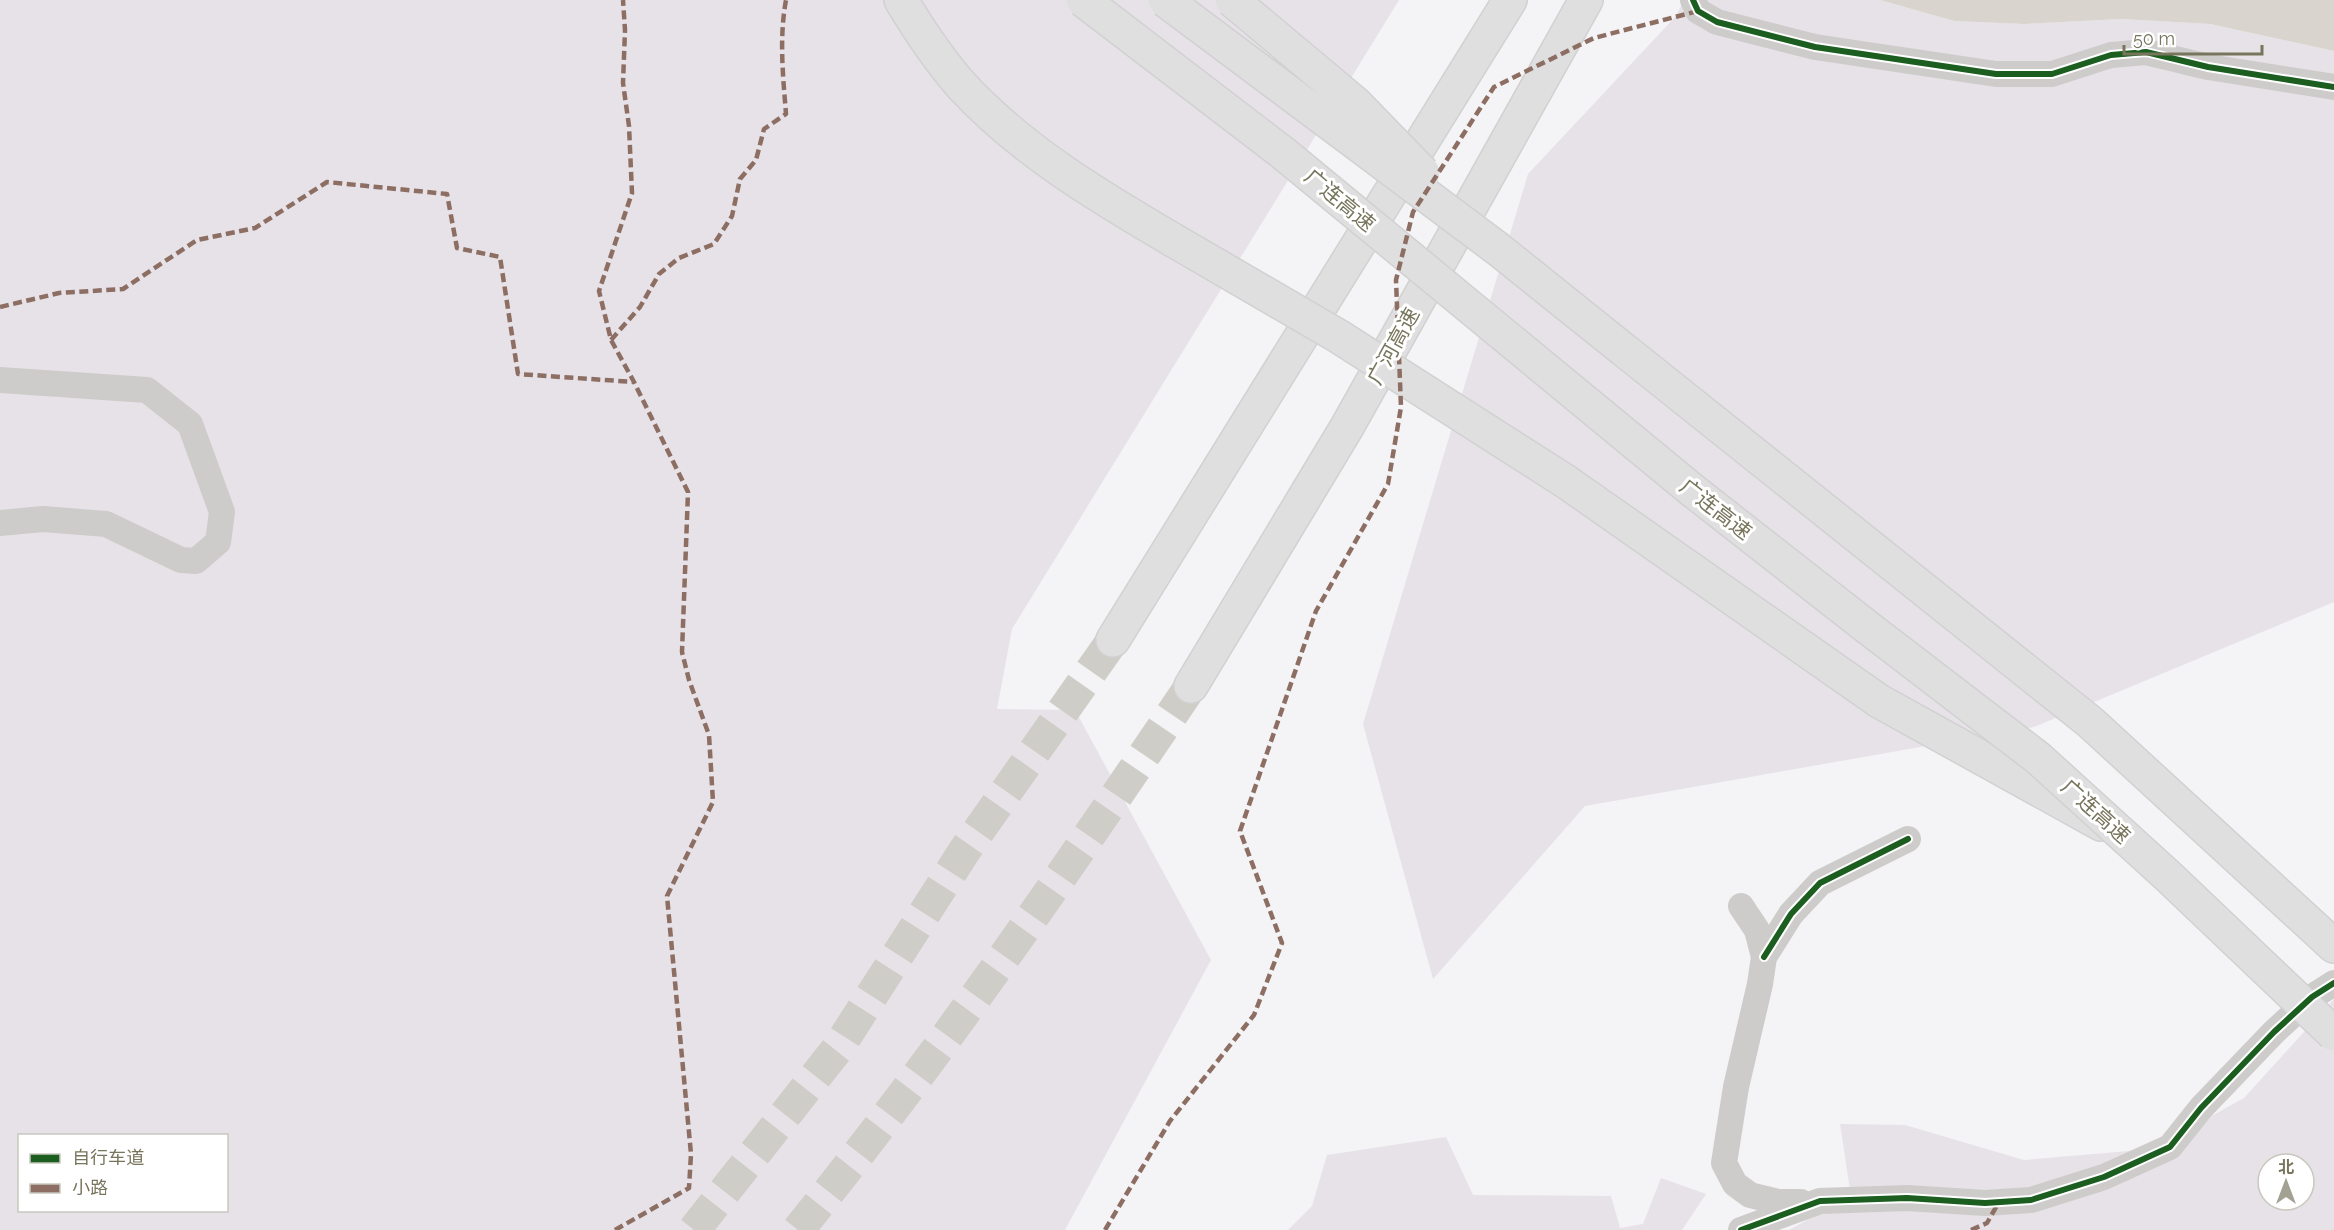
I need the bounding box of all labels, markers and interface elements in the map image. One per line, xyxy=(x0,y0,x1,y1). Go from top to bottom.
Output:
scale bar xyxy=(2124,18,2262,56)
text: 50 m xyxy=(2133,28,2175,49)
street label: 广连高速 xyxy=(1300,163,1380,237)
street label: 广河高速 xyxy=(1362,303,1424,389)
street label: 广连高速 xyxy=(1675,473,1757,545)
street label: 广连高速 xyxy=(2056,774,2136,848)
legend xyxy=(18,1134,228,1212)
text: 自行车道 xyxy=(72,1147,144,1168)
north arrow xyxy=(2256,1152,2316,1212)
text: 北 xyxy=(2278,1158,2294,1177)
text: 小路 xyxy=(72,1177,108,1198)

